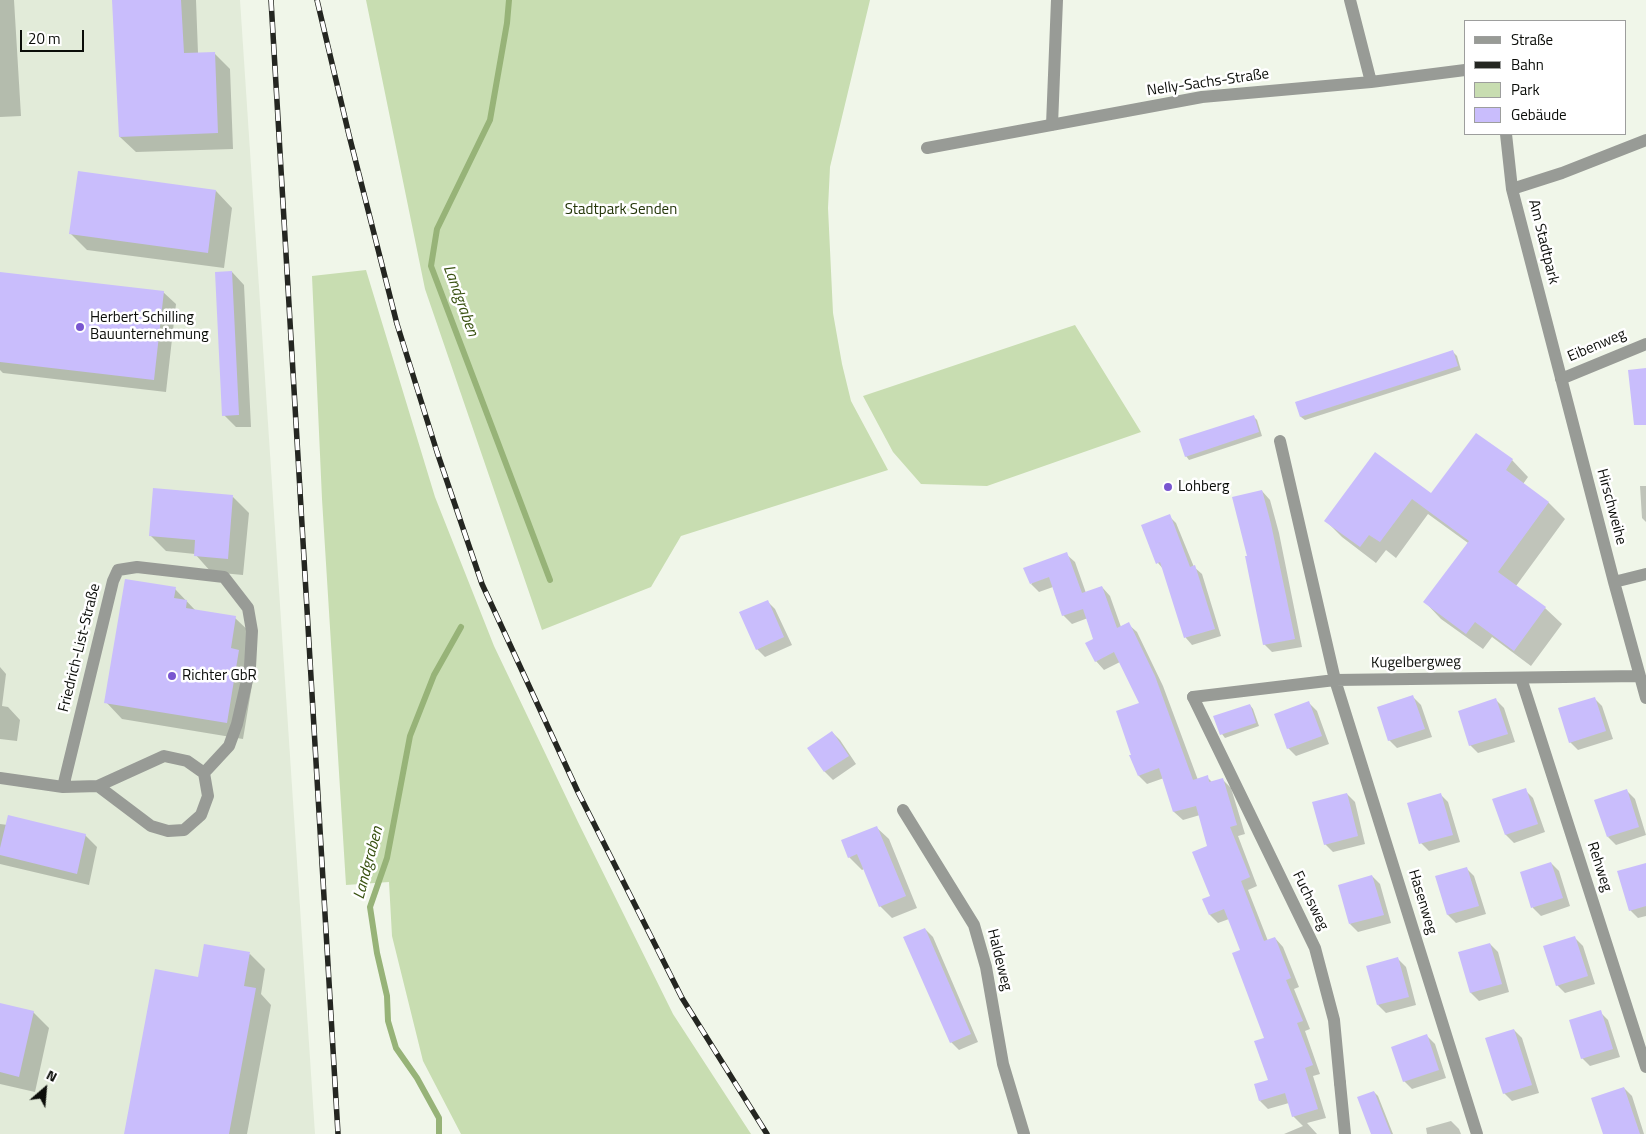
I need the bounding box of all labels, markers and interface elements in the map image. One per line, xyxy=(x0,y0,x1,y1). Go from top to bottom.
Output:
scale bar xyxy=(22,20,86,52)
legend xyxy=(1464,20,1626,135)
text: 20 m xyxy=(28,27,61,50)
text: Straße xyxy=(1511,28,1553,51)
text: Bahn xyxy=(1511,53,1544,76)
street label: Nelly-Sachs-Straße xyxy=(1146,66,1270,100)
text: Park xyxy=(1511,78,1540,101)
text: Gebäude xyxy=(1511,103,1567,126)
street label: Am Stadtpark xyxy=(1524,198,1562,286)
park label: Stadtpark Senden xyxy=(565,201,677,219)
water label: Landgraben xyxy=(438,263,482,339)
place label: Herbert Schilling Bauunternehmung xyxy=(90,309,209,344)
marker: Herbert Schilling Bauunternehmung xyxy=(74,321,86,333)
street label: Eibenweg xyxy=(1565,326,1629,366)
street label: Hirschweihe xyxy=(1592,467,1630,547)
place label: Lohberg xyxy=(1178,478,1229,496)
marker: Lohberg xyxy=(1162,481,1174,493)
street label: Friedrich-List-Straße xyxy=(55,582,105,714)
street label: Kugelbergweg xyxy=(1371,653,1461,673)
place label: Richter GbR xyxy=(182,667,257,685)
marker: Richter GbR xyxy=(166,670,178,682)
water label: Landgraben xyxy=(350,825,388,901)
street label: Rehweg xyxy=(1583,840,1615,894)
street label: Hasenweg xyxy=(1404,867,1440,937)
street label: Fuchsweg xyxy=(1288,868,1332,934)
street label: Haldeweg xyxy=(983,927,1015,993)
north arrow xyxy=(20,1064,70,1114)
text: N xyxy=(43,1064,61,1087)

